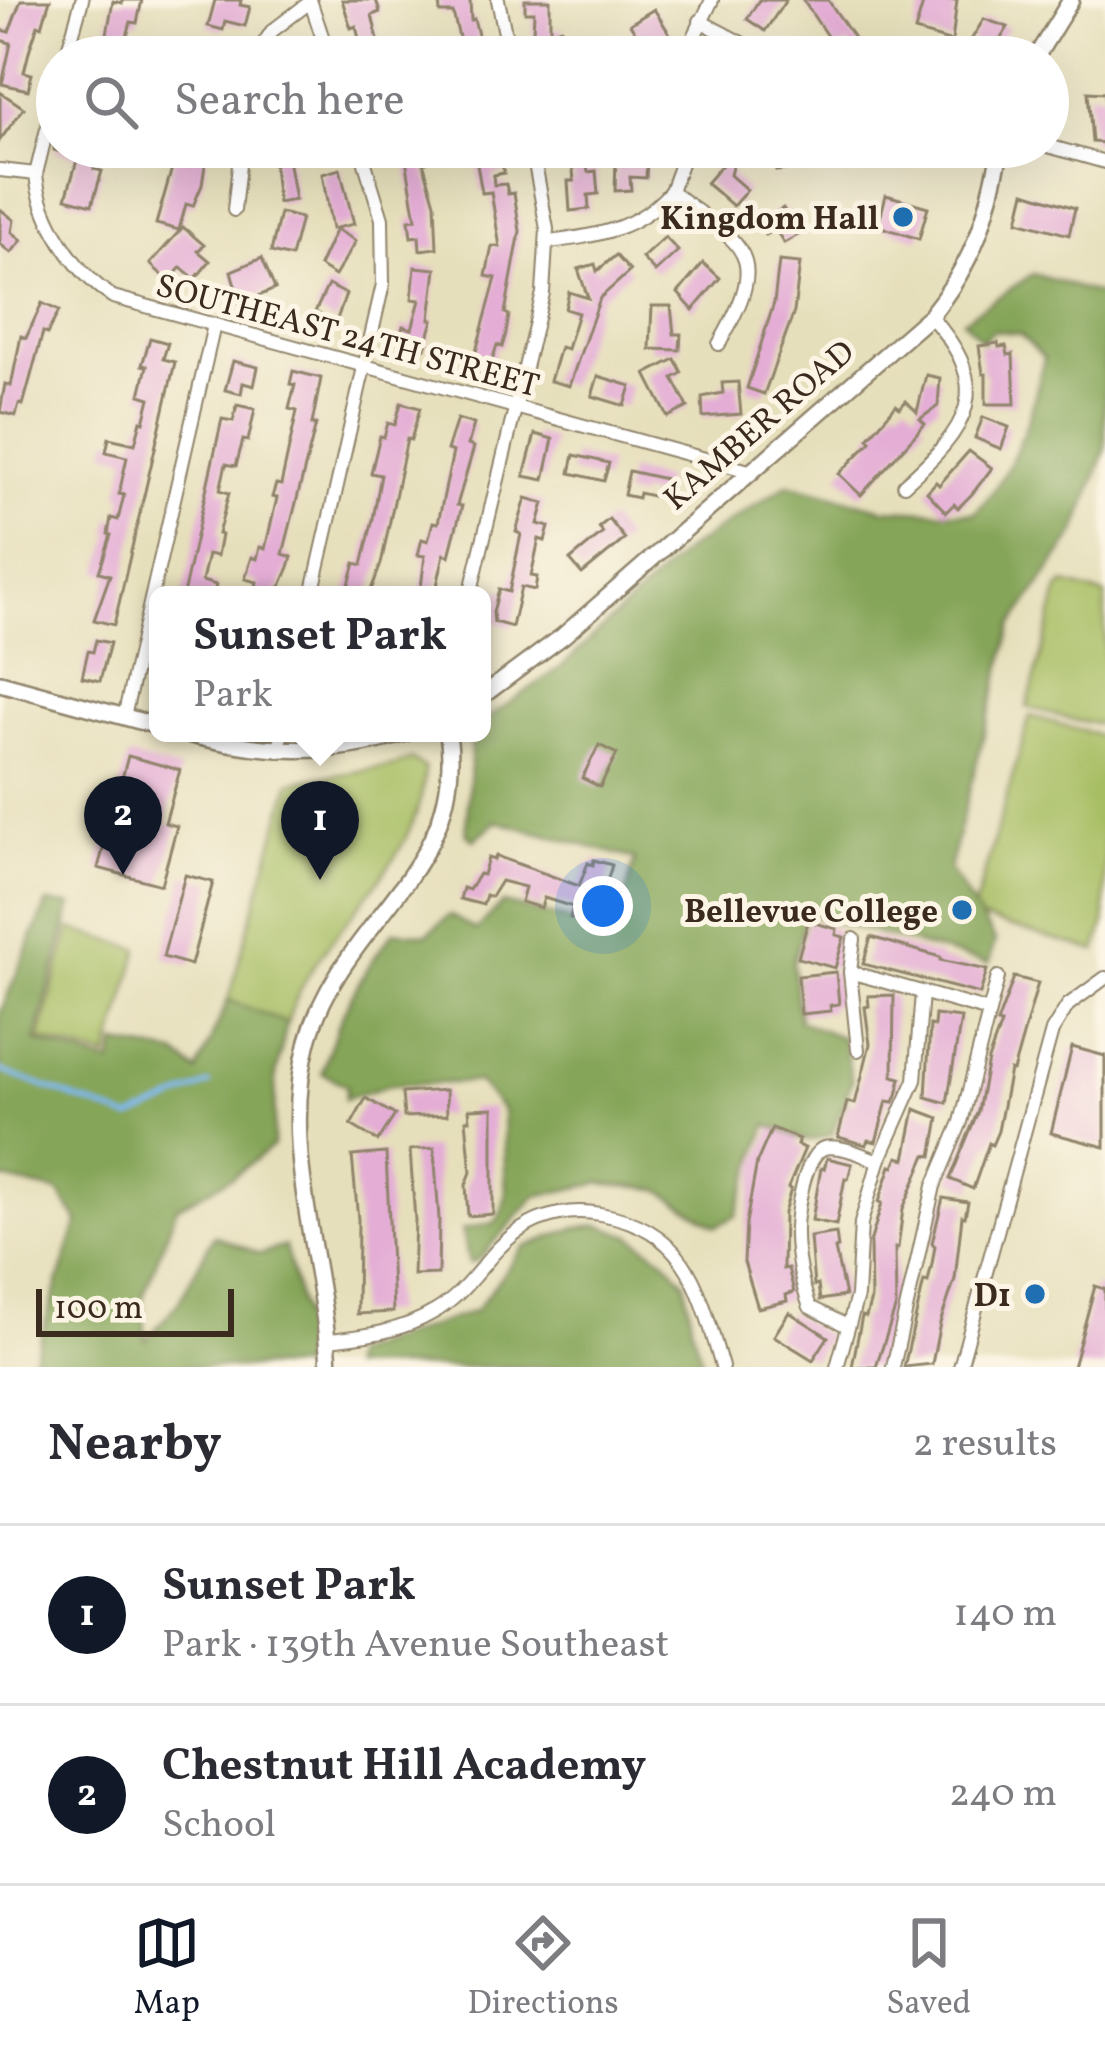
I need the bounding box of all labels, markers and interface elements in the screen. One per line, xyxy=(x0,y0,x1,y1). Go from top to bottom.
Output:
search box xyxy=(36,36,1069,168)
icon: search xyxy=(78,69,144,135)
text: Search here xyxy=(174,71,405,134)
place label: Kingdom Hall xyxy=(660,198,879,244)
marker: Kingdom Hall xyxy=(890,204,916,230)
street label: SOUTHEAST 24TH STREET xyxy=(150,265,544,411)
street label: KAMBER ROAD xyxy=(655,331,866,523)
popup xyxy=(149,586,491,742)
text: Sunset Park xyxy=(193,606,447,669)
text: Park xyxy=(193,669,273,723)
pin: 2 xyxy=(84,776,162,875)
pin: 1 xyxy=(281,781,359,880)
your location xyxy=(573,876,633,936)
place label: Bellevue College xyxy=(684,891,938,937)
marker: Bellevue College xyxy=(949,897,975,923)
place label: D1 xyxy=(973,1275,1011,1321)
marker: D1 xyxy=(1022,1281,1048,1307)
scale bar xyxy=(36,1283,234,1336)
text: 100 m xyxy=(54,1287,143,1333)
text: Nearby xyxy=(48,1410,222,1481)
text: 2 results xyxy=(913,1418,1057,1472)
text: Sunset Park xyxy=(162,1556,416,1619)
text: 1 xyxy=(79,1588,95,1642)
text: 140 m xyxy=(954,1588,1057,1642)
text: Park · 139th Avenue Southeast xyxy=(162,1619,669,1673)
text: Chestnut Hill Academy xyxy=(162,1736,646,1799)
text: 2 xyxy=(77,1768,97,1822)
text: 240 m xyxy=(949,1768,1057,1822)
text: School xyxy=(162,1799,276,1853)
tab: Map xyxy=(134,1910,200,2028)
tab: Directions xyxy=(467,1910,619,2028)
tab: Saved xyxy=(886,1910,971,2028)

